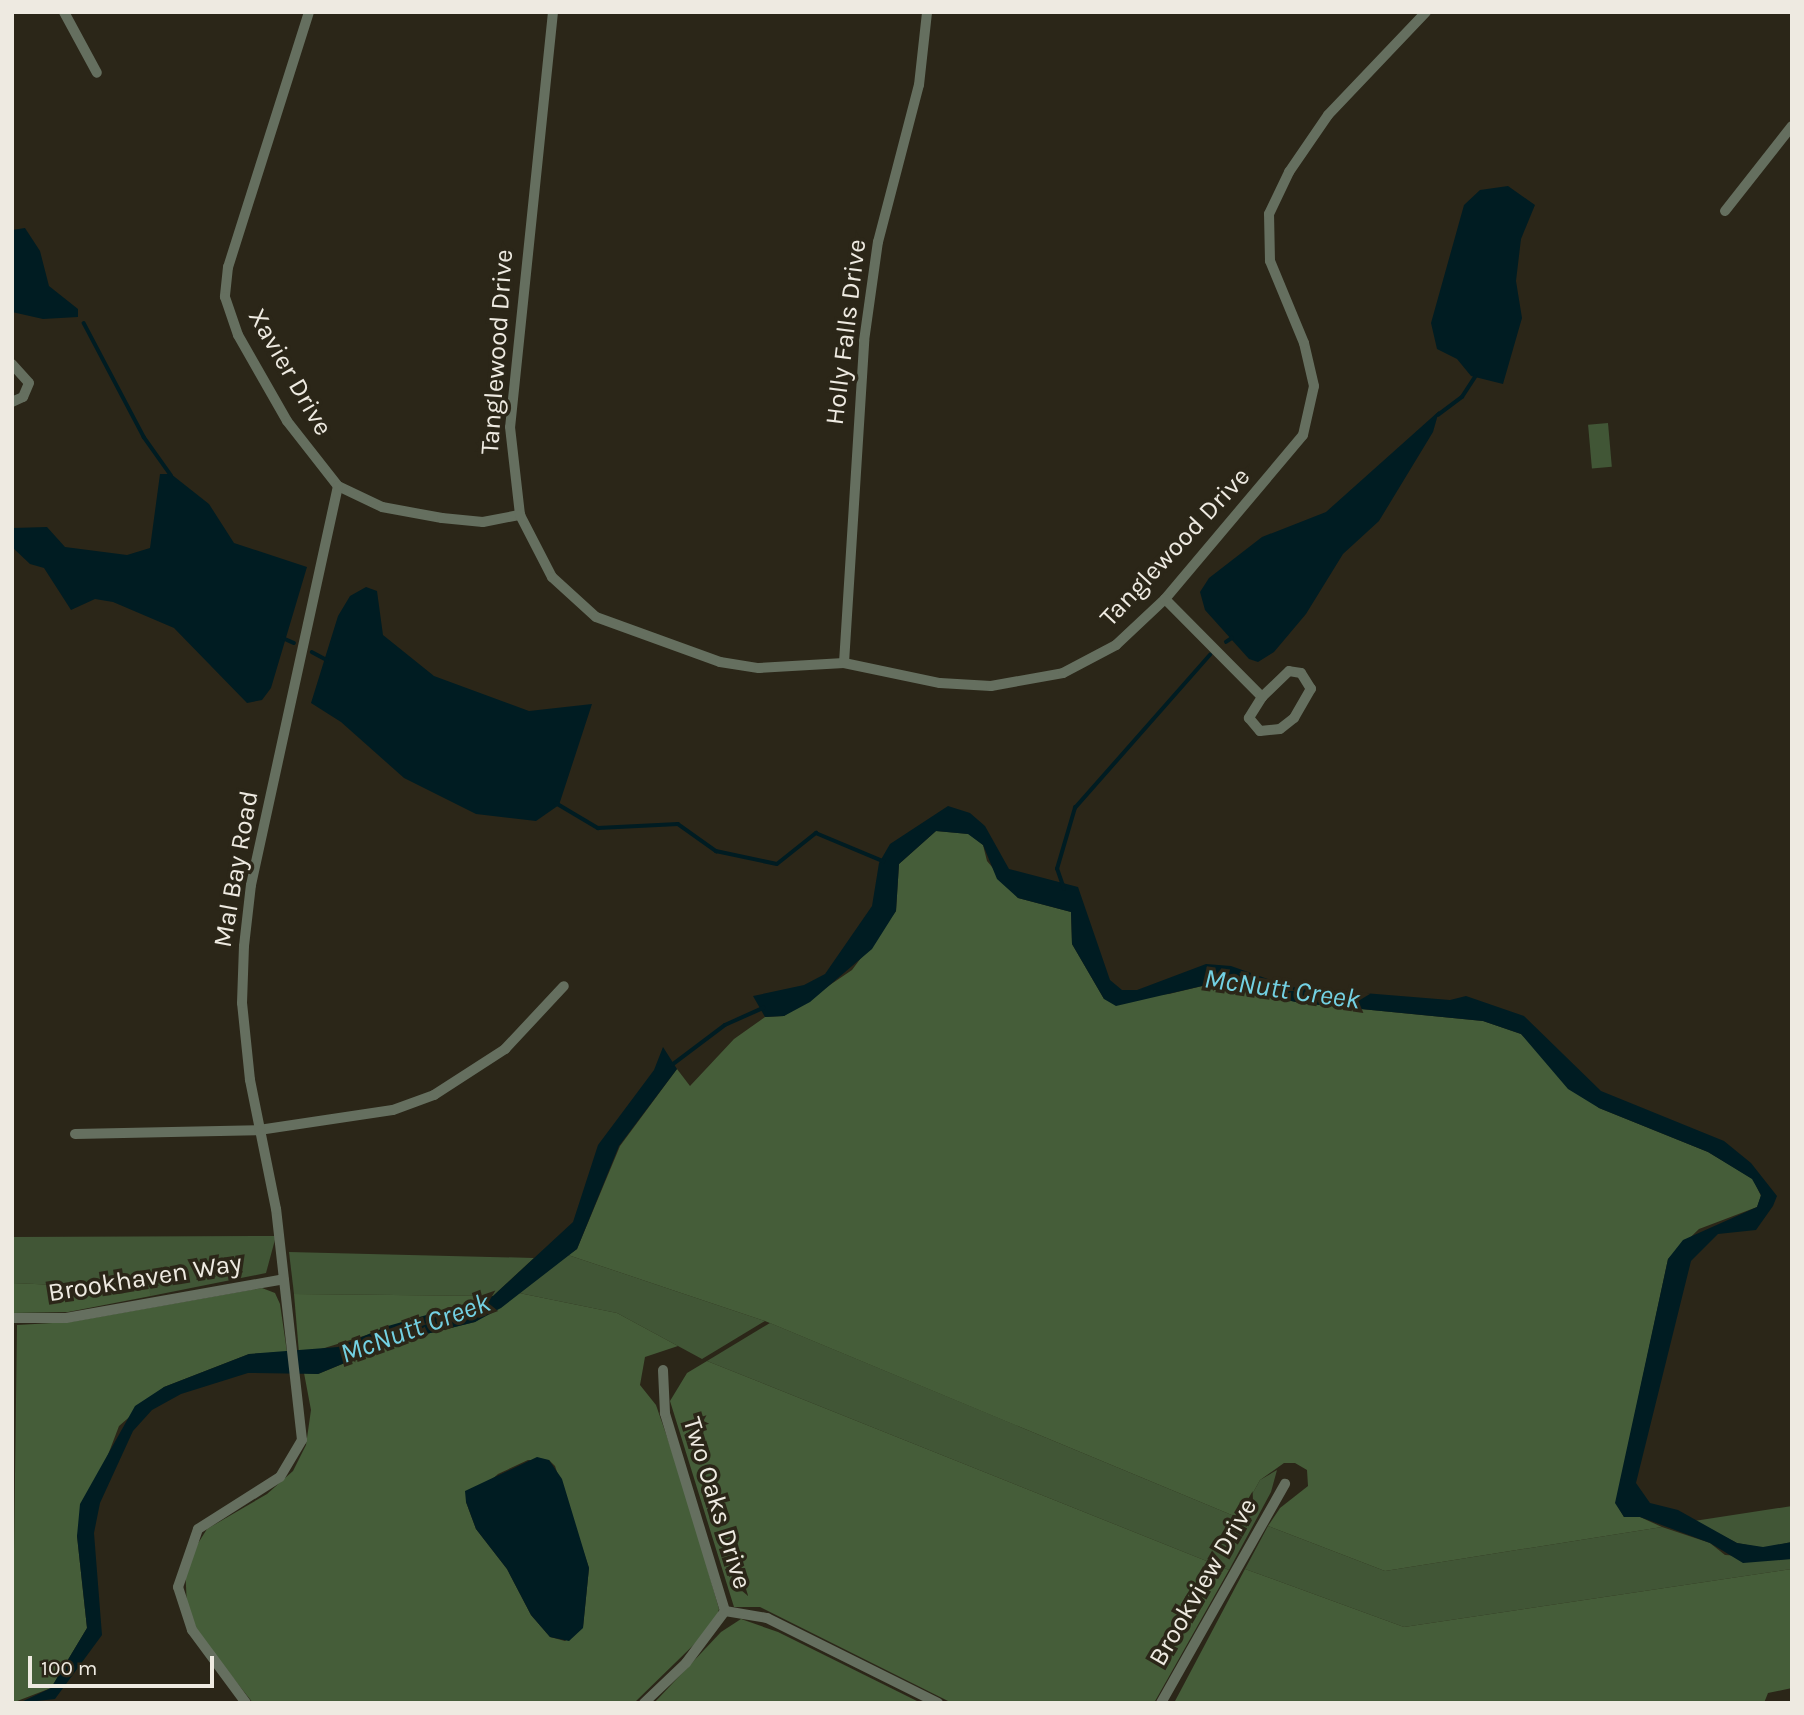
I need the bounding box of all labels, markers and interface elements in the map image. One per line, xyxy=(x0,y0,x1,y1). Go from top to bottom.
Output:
street label: Holly Falls Drive xyxy=(819,237,873,427)
street label: Tanglewood Drive xyxy=(474,248,520,456)
street label: Xavier Drive xyxy=(241,303,339,441)
street label: Tanglewood Drive xyxy=(1093,461,1257,633)
street label: Mal Bay Road xyxy=(207,788,265,950)
water label: McNutt Creek xyxy=(1202,961,1362,1017)
street label: Brookhaven Way xyxy=(46,1247,244,1309)
water label: McNutt Creek xyxy=(336,1285,494,1371)
street label: Two Oaks Drive xyxy=(676,1413,758,1593)
street label: Brookview Drive xyxy=(1142,1493,1264,1671)
scale bar xyxy=(32,1642,217,1686)
text: 100 m xyxy=(41,1656,98,1680)

